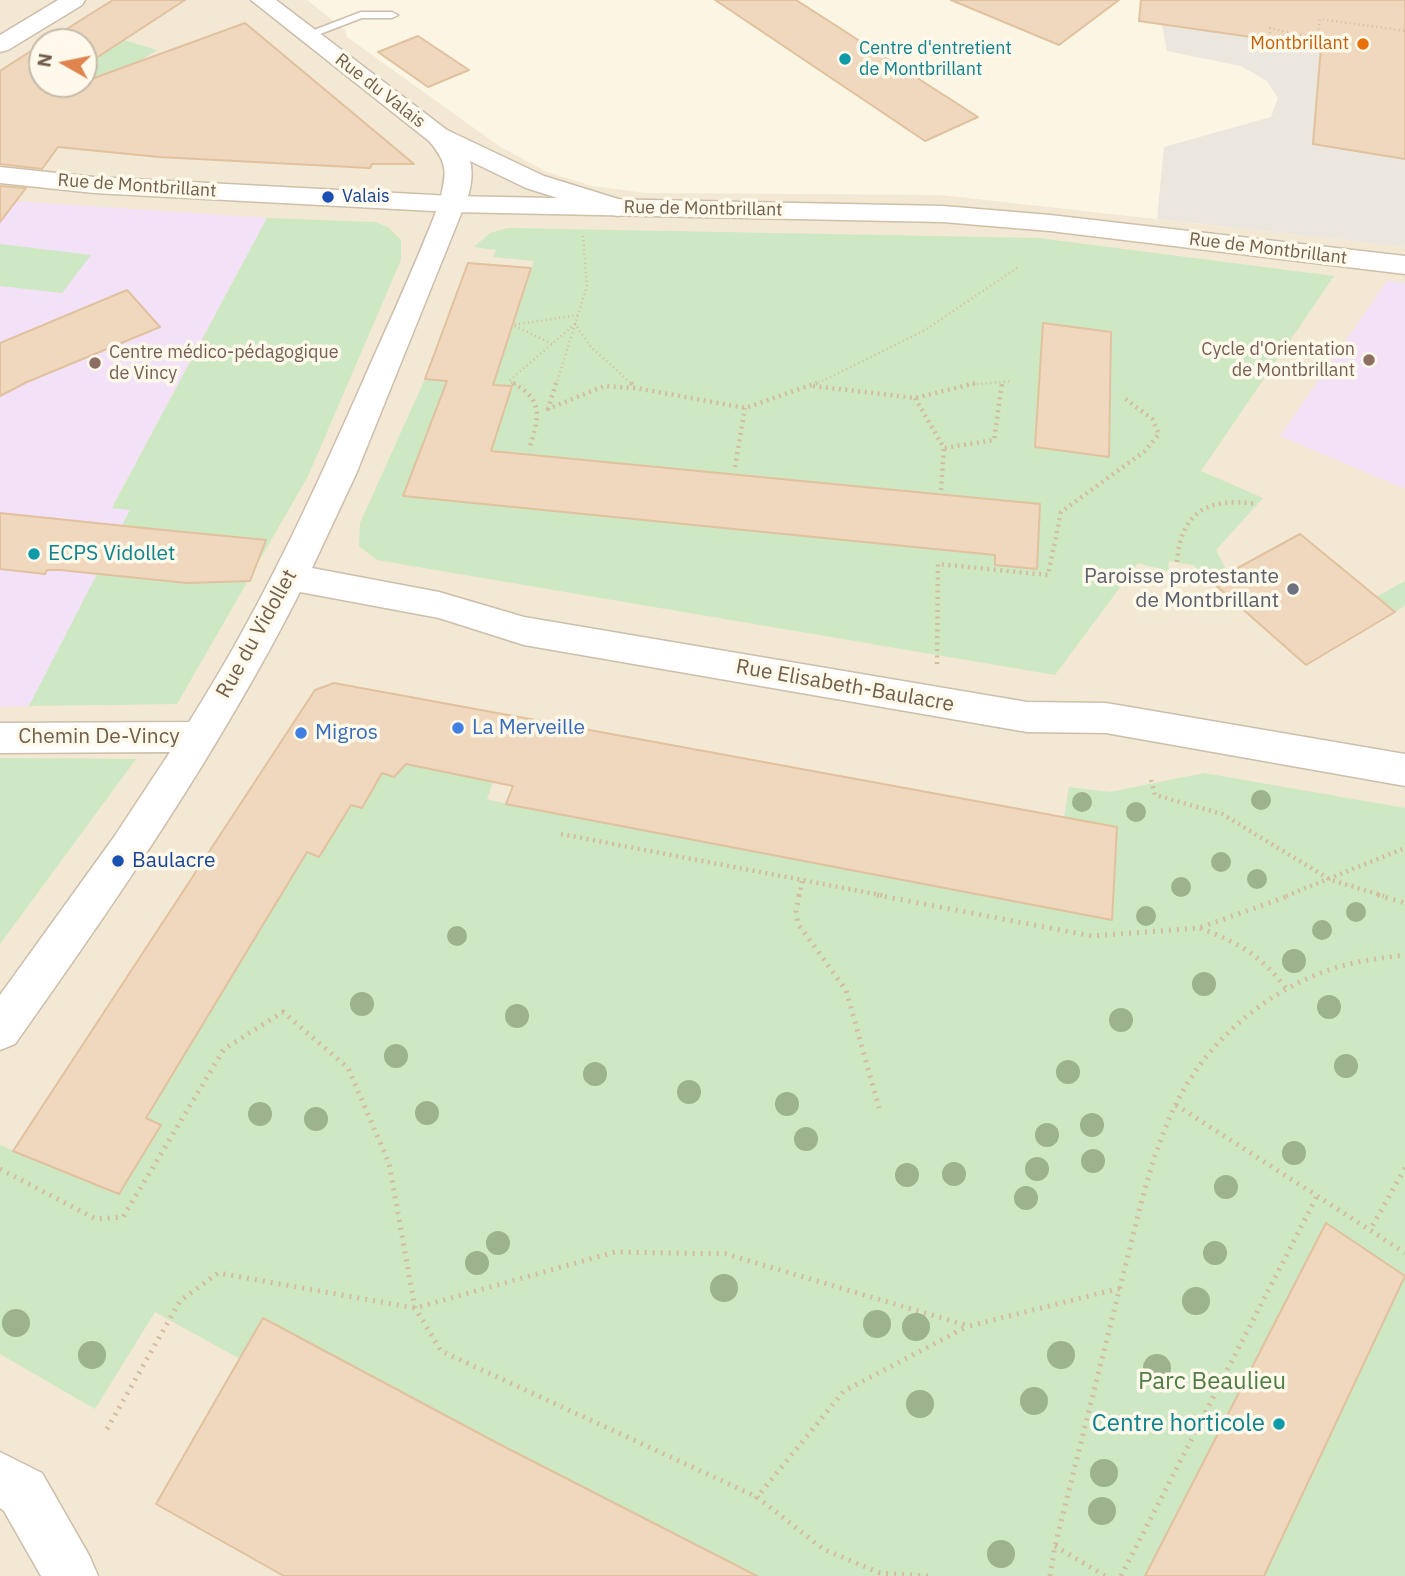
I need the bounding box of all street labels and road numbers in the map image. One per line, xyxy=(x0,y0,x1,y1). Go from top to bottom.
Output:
street label: Rue du Valais xyxy=(331,49,429,133)
street label: Rue de Montbrillant xyxy=(57,170,217,202)
street label: Rue de Montbrillant xyxy=(623,197,783,221)
street label: Rue de Montbrillant xyxy=(1188,229,1348,269)
street label: Rue du Vidollet xyxy=(211,565,303,703)
street label: Rue Elisabeth-Baulacre xyxy=(734,654,956,718)
street label: Chemin De-Vincy xyxy=(18,724,180,750)

